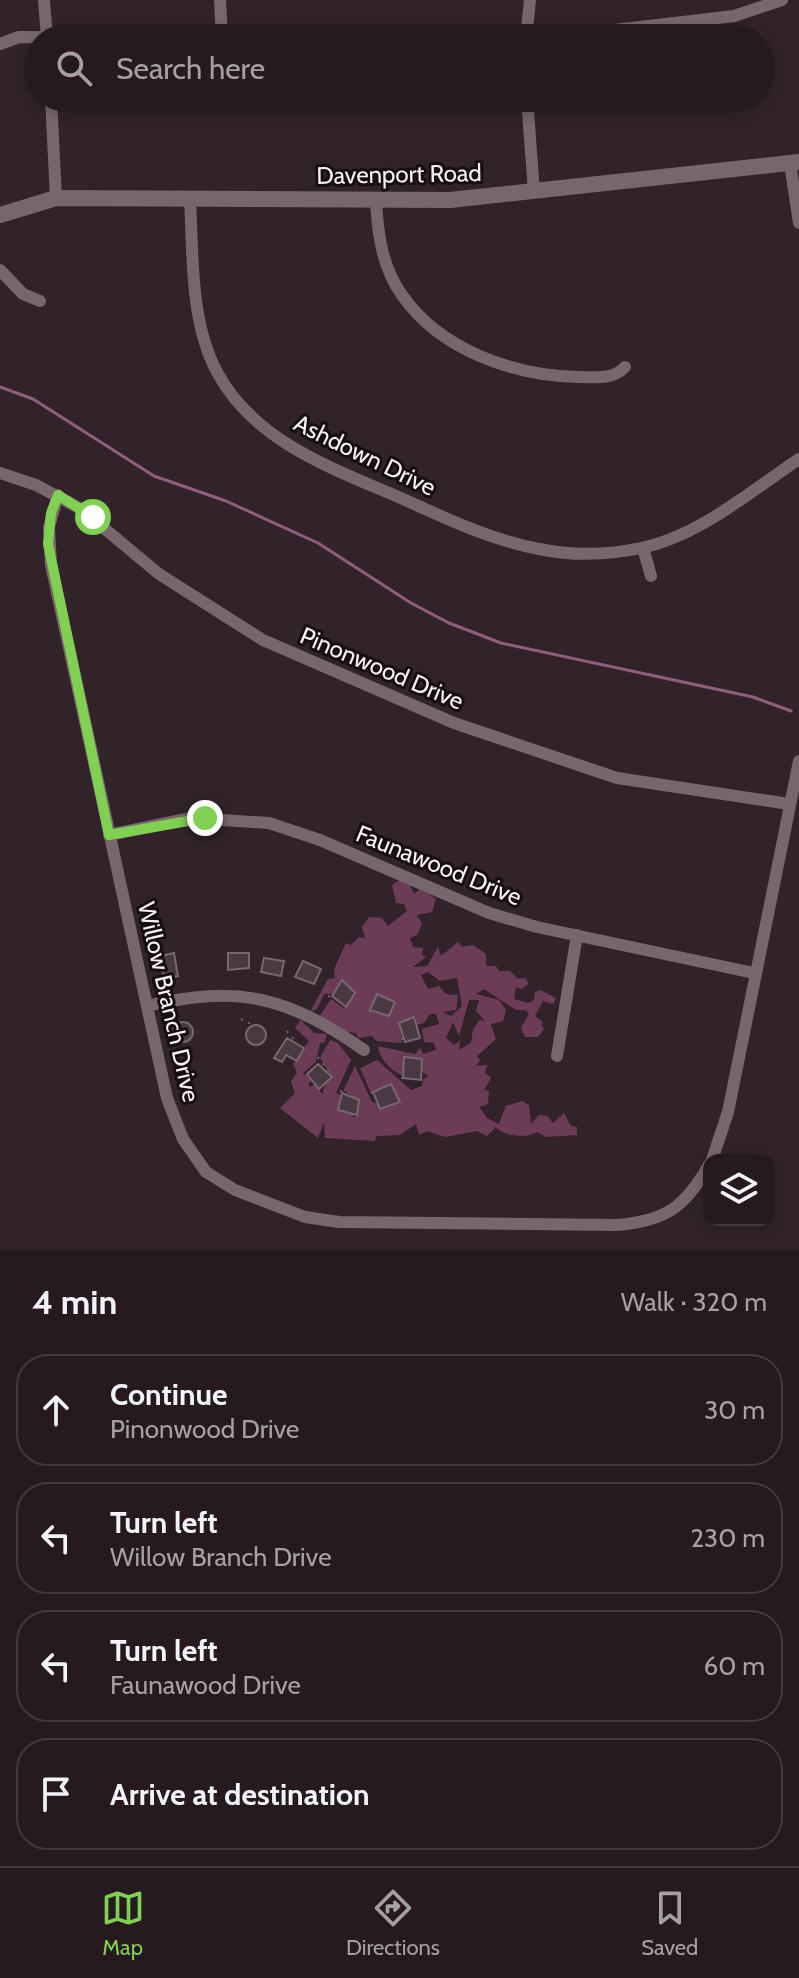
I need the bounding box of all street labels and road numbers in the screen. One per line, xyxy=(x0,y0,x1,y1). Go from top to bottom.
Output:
street label: Davenport Road xyxy=(316,158,482,190)
street label: Ashdown Drive xyxy=(289,408,441,502)
street label: Pinonwood Drive xyxy=(296,621,468,715)
street label: Faunawood Drive xyxy=(352,819,526,911)
street label: Willow Branch Drive xyxy=(132,899,206,1105)

